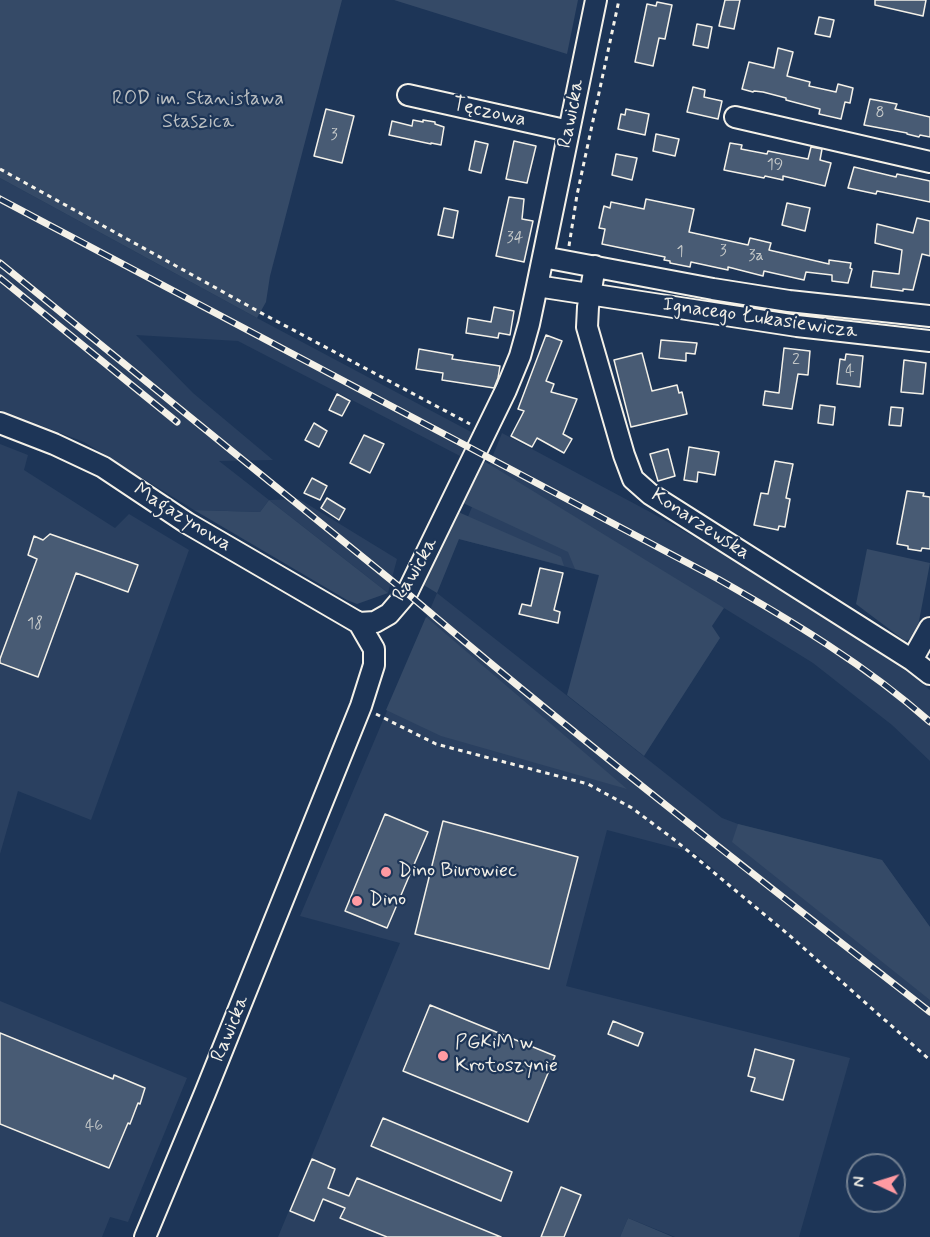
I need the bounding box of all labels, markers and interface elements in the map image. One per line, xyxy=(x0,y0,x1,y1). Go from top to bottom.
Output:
street label: Rawicka xyxy=(554,78,590,150)
park label: ROD im. Stanisława Staszica xyxy=(112,88,284,135)
street label: Tęczowa xyxy=(450,93,528,133)
house number: 8 xyxy=(875,104,885,124)
house number: 3 xyxy=(330,126,338,146)
house number: 19 xyxy=(767,156,783,176)
house number: 34 xyxy=(507,229,523,249)
house number: 3 xyxy=(719,242,727,262)
house number: 1 xyxy=(676,243,684,263)
house number: 3a xyxy=(748,247,764,267)
street label: Ignacego Łukasiewicza xyxy=(661,293,859,345)
house number: 2 xyxy=(792,351,800,371)
house number: 4 xyxy=(845,362,855,382)
street label: Magazynowa xyxy=(129,478,235,558)
street label: Konarzewska xyxy=(646,484,754,566)
street label: Rawicka xyxy=(388,534,444,606)
house number: 18 xyxy=(27,615,43,635)
place label: Dino Biurowiec xyxy=(398,860,517,884)
marker: Dino Biurowiec xyxy=(379,865,393,879)
place label: Dino xyxy=(369,889,406,913)
marker: Dino xyxy=(350,894,364,908)
street label: Rawicka xyxy=(207,992,255,1066)
place label: PGKiM w Krotoszynie xyxy=(455,1032,558,1079)
marker: PGKiM w Krotoszynie xyxy=(436,1049,450,1063)
house number: 46 xyxy=(85,1117,103,1137)
north arrow xyxy=(846,1153,906,1213)
text: N xyxy=(849,1176,870,1188)

